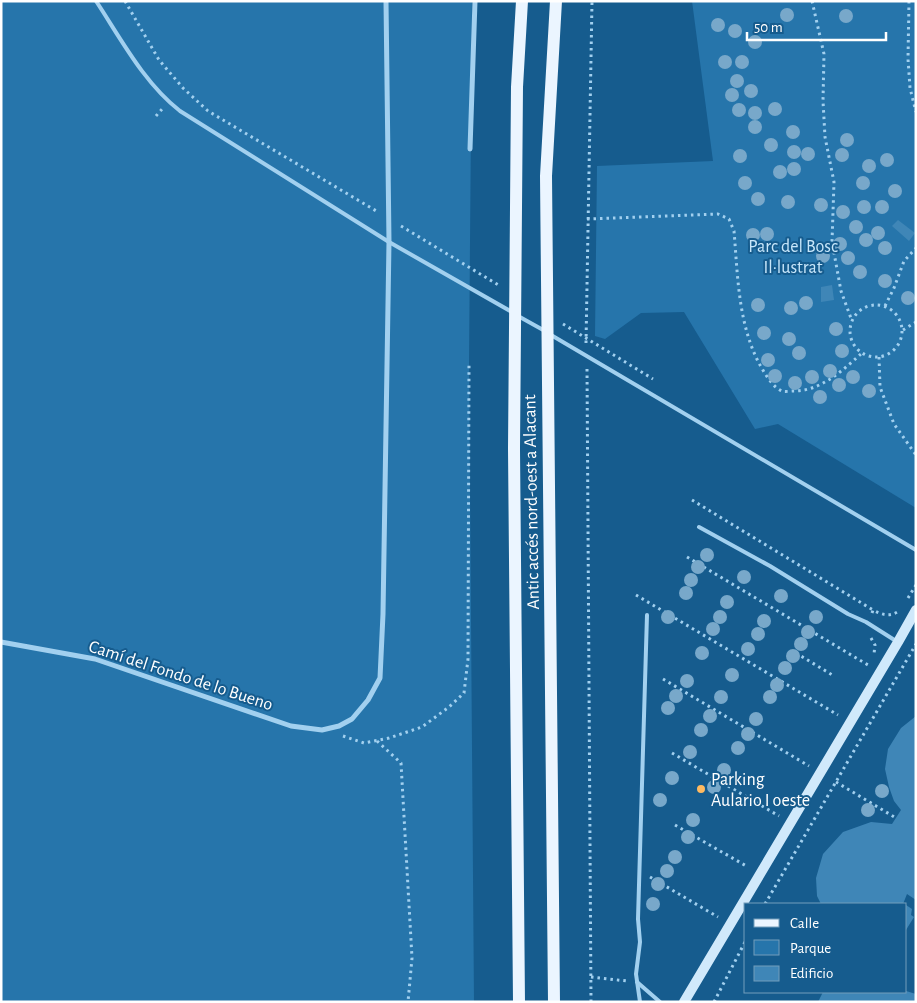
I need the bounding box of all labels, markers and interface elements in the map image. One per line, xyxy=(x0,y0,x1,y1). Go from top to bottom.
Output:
scale bar xyxy=(747,10,886,42)
text: 50 m xyxy=(754,20,783,35)
park label: Parc del Bosc Il·lustrat xyxy=(748,238,838,277)
street label: Antic accés nord-oest a Alacant xyxy=(521,394,543,610)
street label: Camí del Fondo de lo Bueno xyxy=(86,638,275,714)
place label: Parking Aulario I oeste xyxy=(711,771,810,810)
marker: Parking Aulario I oeste xyxy=(695,783,707,795)
legend xyxy=(744,903,907,993)
text: Calle xyxy=(790,916,819,931)
text: Parque xyxy=(790,941,831,956)
text: Edificio xyxy=(790,966,833,981)

